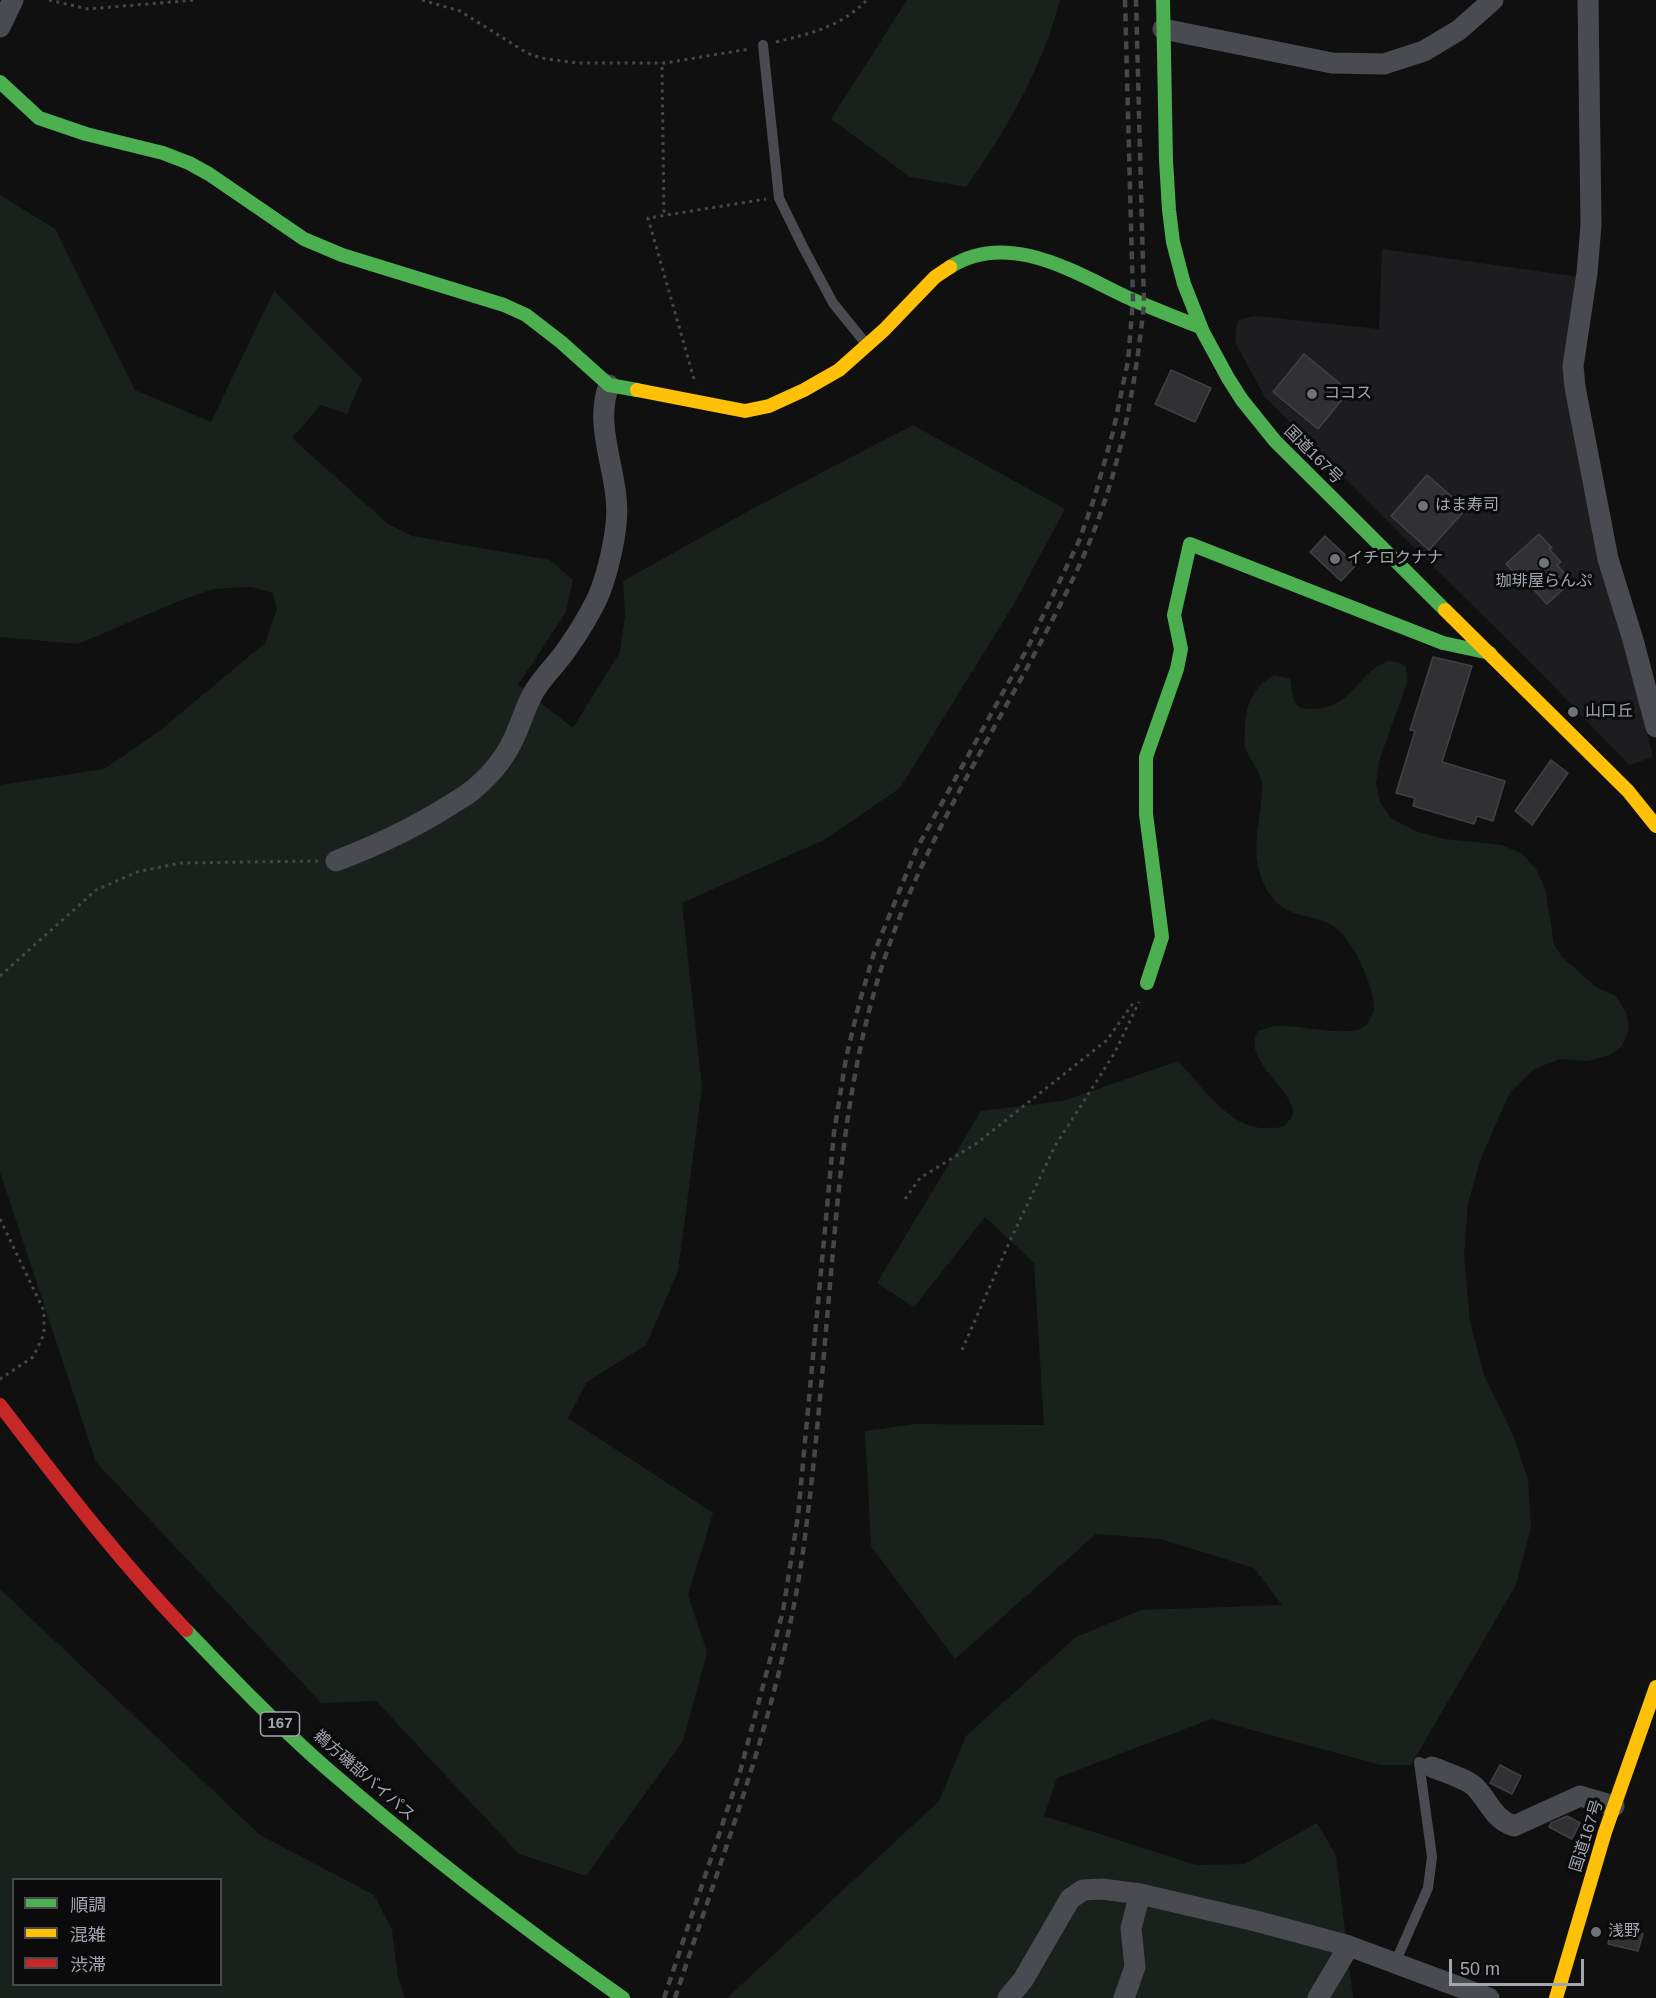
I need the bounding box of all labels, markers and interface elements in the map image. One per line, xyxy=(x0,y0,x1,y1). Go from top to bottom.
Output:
place label: ココス xyxy=(1324,384,1372,404)
marker: ココス xyxy=(1305,387,1319,401)
street label: 国道167号 xyxy=(1280,422,1346,488)
place label: はま寿司 xyxy=(1435,496,1499,516)
marker: はま寿司 xyxy=(1416,499,1430,513)
place label: イチロクナナ xyxy=(1347,549,1443,569)
marker: イチロクナナ xyxy=(1328,552,1342,566)
marker: 珈琲屋らんぷ xyxy=(1537,556,1551,570)
place label: 珈琲屋らんぷ xyxy=(1496,572,1592,592)
place label: 山口丘 xyxy=(1585,702,1633,722)
marker: 山口丘 xyxy=(1566,705,1580,719)
road number: 167 xyxy=(260,1712,300,1736)
street label: 鵜方磯部バイパス xyxy=(309,1727,419,1825)
street label: 国道167号 xyxy=(1566,1798,1608,1874)
legend xyxy=(12,1878,222,1986)
text: 順調 xyxy=(70,1895,106,1915)
place label: 浅野 xyxy=(1608,1922,1640,1942)
text: 混雑 xyxy=(70,1925,106,1945)
marker: 浅野 xyxy=(1589,1925,1603,1939)
scale bar xyxy=(1452,1947,1587,1985)
text: 渋滞 xyxy=(70,1955,106,1975)
text: 50 m xyxy=(1460,1959,1500,1979)

